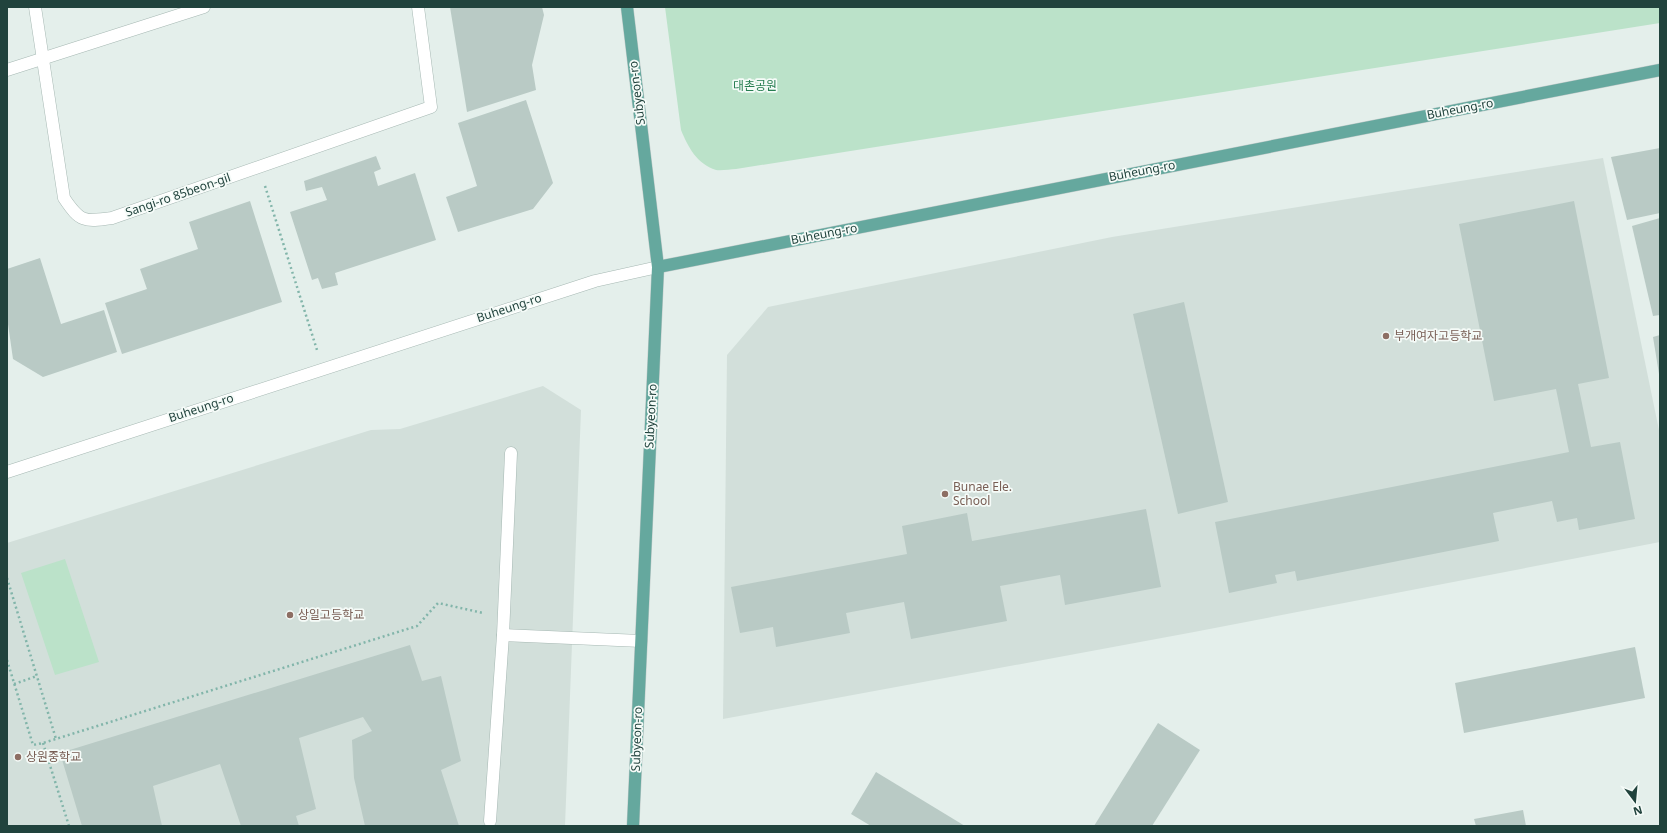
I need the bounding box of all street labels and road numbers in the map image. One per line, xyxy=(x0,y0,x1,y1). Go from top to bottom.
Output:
street label: Subyeon-ro xyxy=(624,60,649,126)
street label: Buheung-ro xyxy=(1425,94,1495,123)
street label: Buheung-ro xyxy=(1107,156,1177,185)
street label: Sangi-ro 85beon-gil xyxy=(123,169,233,220)
street label: Buheung-ro xyxy=(789,219,859,248)
street label: Buheung-ro xyxy=(474,289,544,326)
street label: Subyeon-ro xyxy=(640,383,661,449)
street label: Buheung-ro xyxy=(166,389,236,426)
street label: Subyeon-ro xyxy=(627,706,646,772)

